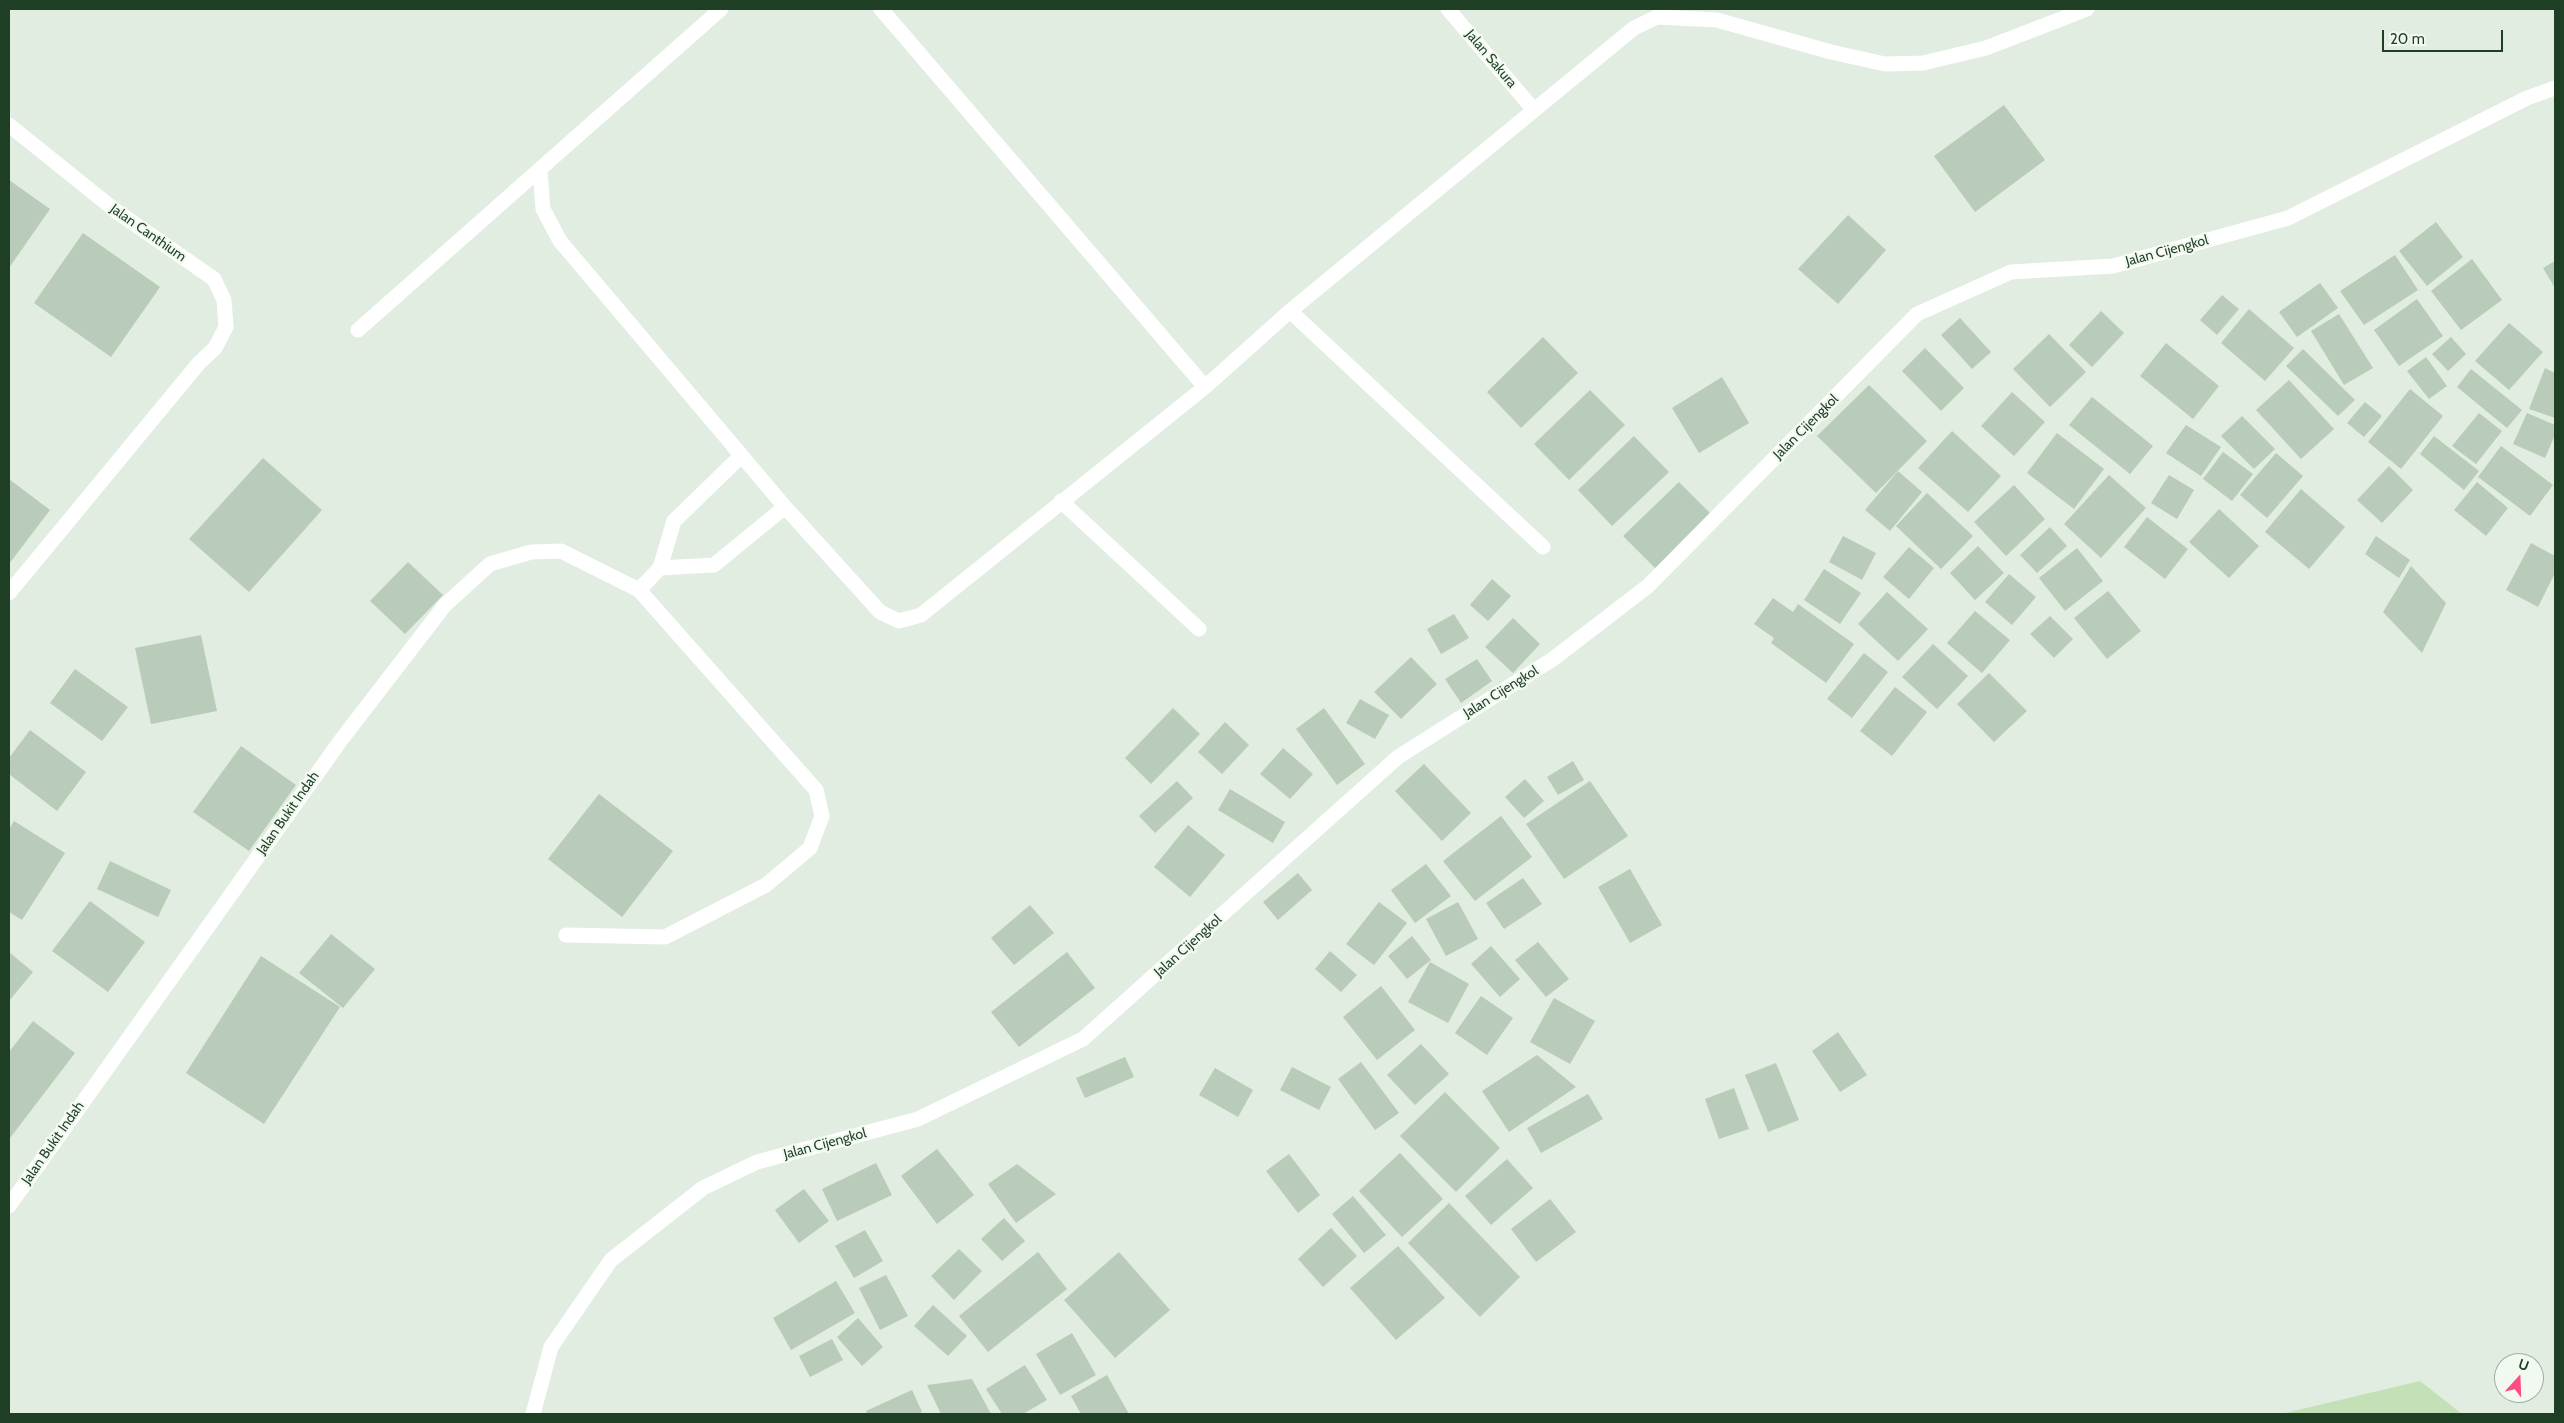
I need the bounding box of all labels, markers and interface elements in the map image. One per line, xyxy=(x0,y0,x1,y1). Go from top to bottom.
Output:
scale bar xyxy=(2384,20,2505,52)
street label: Jalan Sakura xyxy=(1462,27,1520,91)
text: 20 m xyxy=(2390,30,2425,48)
street label: Jalan Canthium xyxy=(107,201,189,265)
street label: Jalan Cijengkol xyxy=(2124,232,2210,270)
street label: Jalan Cijengkol xyxy=(1770,391,1842,463)
street label: Jalan Cijengkol xyxy=(1460,662,1542,722)
street label: Jalan Bukit Indah xyxy=(253,768,323,858)
street label: Jalan Cijengkol xyxy=(1151,911,1225,981)
street label: Jalan Bukit Indah xyxy=(18,1098,88,1188)
street label: Jalan Cijengkol xyxy=(782,1125,868,1163)
north arrow xyxy=(2494,1353,2544,1403)
text: U xyxy=(2516,1355,2532,1375)

